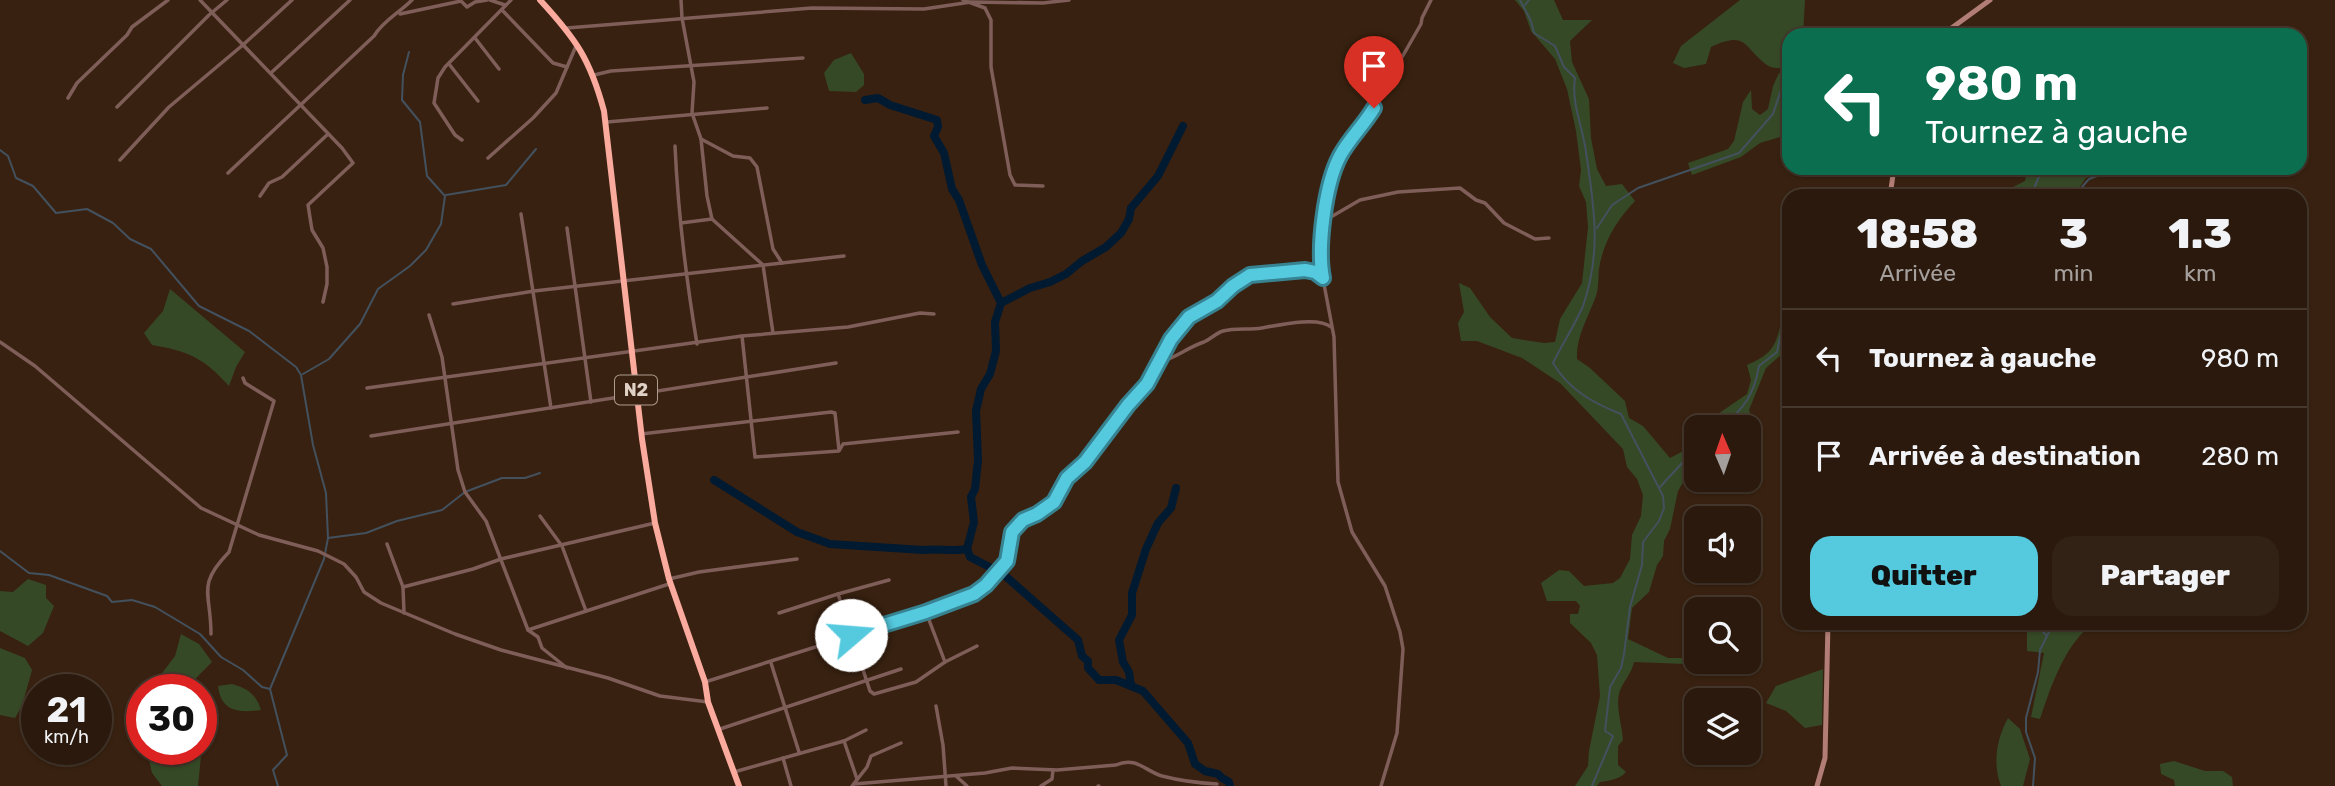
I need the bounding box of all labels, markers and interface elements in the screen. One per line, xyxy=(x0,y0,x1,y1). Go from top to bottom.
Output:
pin xyxy=(1344,36,1404,108)
icon: arrive xyxy=(1355,47,1393,85)
text: 980 m xyxy=(1925,54,2078,112)
icon: left xyxy=(1810,56,1901,147)
text: Tournez à gauche xyxy=(1925,113,2188,151)
text: 18:58 xyxy=(1857,209,1978,259)
text: 3 xyxy=(2059,209,2088,259)
text: 1.3 xyxy=(2169,209,2232,259)
text: Arrivée xyxy=(1879,259,1956,287)
text: min xyxy=(2054,259,2093,287)
text: km xyxy=(2184,259,2216,287)
icon: left xyxy=(1810,339,1848,377)
text: Tournez à gauche xyxy=(1869,343,2097,374)
text: 980 m xyxy=(2201,343,2279,374)
road number: N2 xyxy=(615,376,657,404)
north arrow xyxy=(1684,415,1760,492)
map controls xyxy=(1684,415,1761,765)
icon: arrive xyxy=(1810,437,1848,475)
text: Arrivée à destination xyxy=(1869,441,2141,472)
text: 280 m xyxy=(2201,441,2279,472)
button: sound xyxy=(1684,506,1761,583)
button: Quitter xyxy=(1810,536,2038,616)
button: Partager xyxy=(2052,536,2279,616)
button: search xyxy=(1684,597,1761,674)
position arrow xyxy=(814,598,888,672)
speed limit sign: 30 xyxy=(126,674,217,765)
button: layers xyxy=(1684,688,1761,765)
text: 21 xyxy=(46,689,87,731)
text: km/h xyxy=(44,726,89,748)

